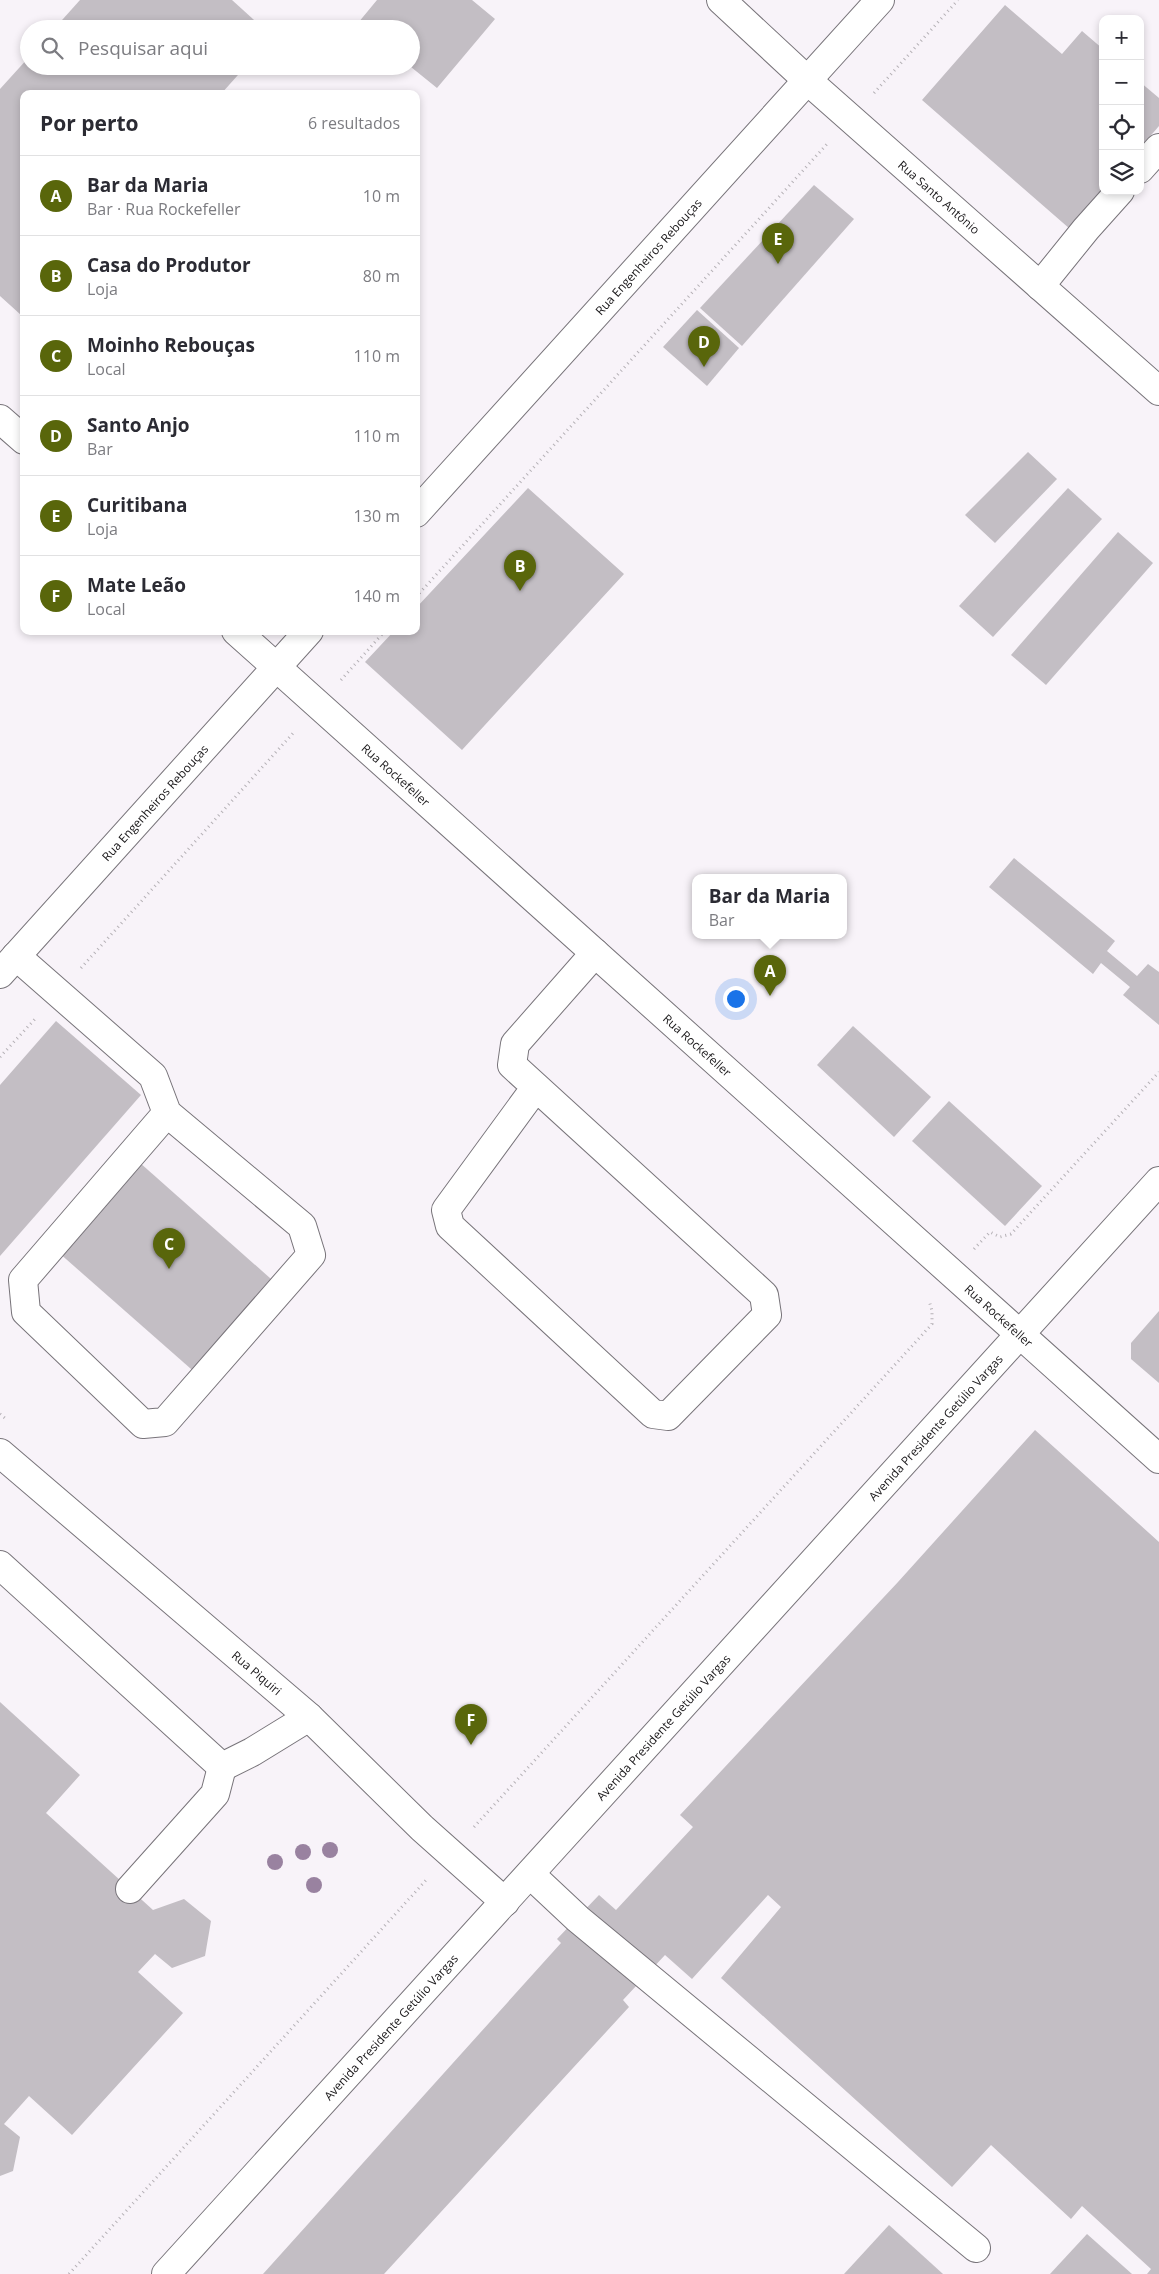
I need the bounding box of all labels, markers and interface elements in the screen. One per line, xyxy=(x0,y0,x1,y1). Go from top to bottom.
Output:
map controls xyxy=(1099,15,1144,195)
button: + xyxy=(1099,15,1144,60)
search box xyxy=(20,20,420,75)
icon: search xyxy=(38,34,66,62)
text: Pesquisar aqui xyxy=(78,35,208,61)
button: − xyxy=(1099,60,1144,105)
button: locate xyxy=(1099,105,1144,150)
text: Por perto xyxy=(40,109,139,137)
text: 6 resultados xyxy=(308,112,400,134)
button: layers xyxy=(1099,150,1144,195)
street label: Rua Santo Antônio xyxy=(895,156,984,238)
text: Bar da Maria xyxy=(87,172,209,198)
text: A xyxy=(50,185,62,207)
text: 10 m xyxy=(363,185,400,207)
street label: Rua Engenheiros Rebouças xyxy=(591,194,705,318)
text: Bar · Rua Rockefeller xyxy=(87,198,241,220)
pin: E xyxy=(762,223,794,264)
text: Casa do Produtor xyxy=(87,252,251,278)
text: B xyxy=(51,265,61,287)
text: 80 m xyxy=(363,265,400,287)
text: Loja xyxy=(87,278,118,300)
pin: D xyxy=(688,326,720,367)
text: Moinho Rebouças xyxy=(87,332,255,358)
text: C xyxy=(51,345,61,367)
text: 110 m xyxy=(354,345,400,367)
text: Local xyxy=(87,358,126,380)
text: Santo Anjo xyxy=(87,412,190,438)
text: D xyxy=(50,425,62,447)
text: 110 m xyxy=(354,425,400,447)
text: Bar xyxy=(87,438,113,460)
text: Curitibana xyxy=(87,492,188,518)
text: E xyxy=(52,505,60,527)
text: 130 m xyxy=(354,505,400,527)
text: Loja xyxy=(87,518,118,540)
pin: B xyxy=(504,550,536,591)
text: Mate Leão xyxy=(87,572,186,598)
text: F xyxy=(52,585,60,607)
text: 140 m xyxy=(354,585,400,607)
text: Local xyxy=(87,598,126,620)
street label: Rua Rockefeller xyxy=(358,739,434,810)
street label: Rua Engenheiros Rebouças xyxy=(98,740,212,864)
popup xyxy=(692,874,847,939)
text: Bar da Maria xyxy=(709,883,830,909)
text: Bar xyxy=(709,909,734,931)
pin: A xyxy=(754,955,786,996)
your location xyxy=(723,986,749,1012)
street label: Rua Rockefeller xyxy=(660,1010,735,1080)
pin: C xyxy=(153,1228,185,1269)
street label: Rua Rockefeller xyxy=(961,1280,1037,1351)
street label: Avenida Presidente Getúlio Vargas xyxy=(864,1350,1006,1504)
street label: Rua Piquiri xyxy=(228,1646,285,1699)
street label: Avenida Presidente Getúlio Vargas xyxy=(592,1650,734,1804)
pin: F xyxy=(455,1704,487,1745)
street label: Avenida Presidente Getúlio Vargas xyxy=(320,1950,462,2104)

